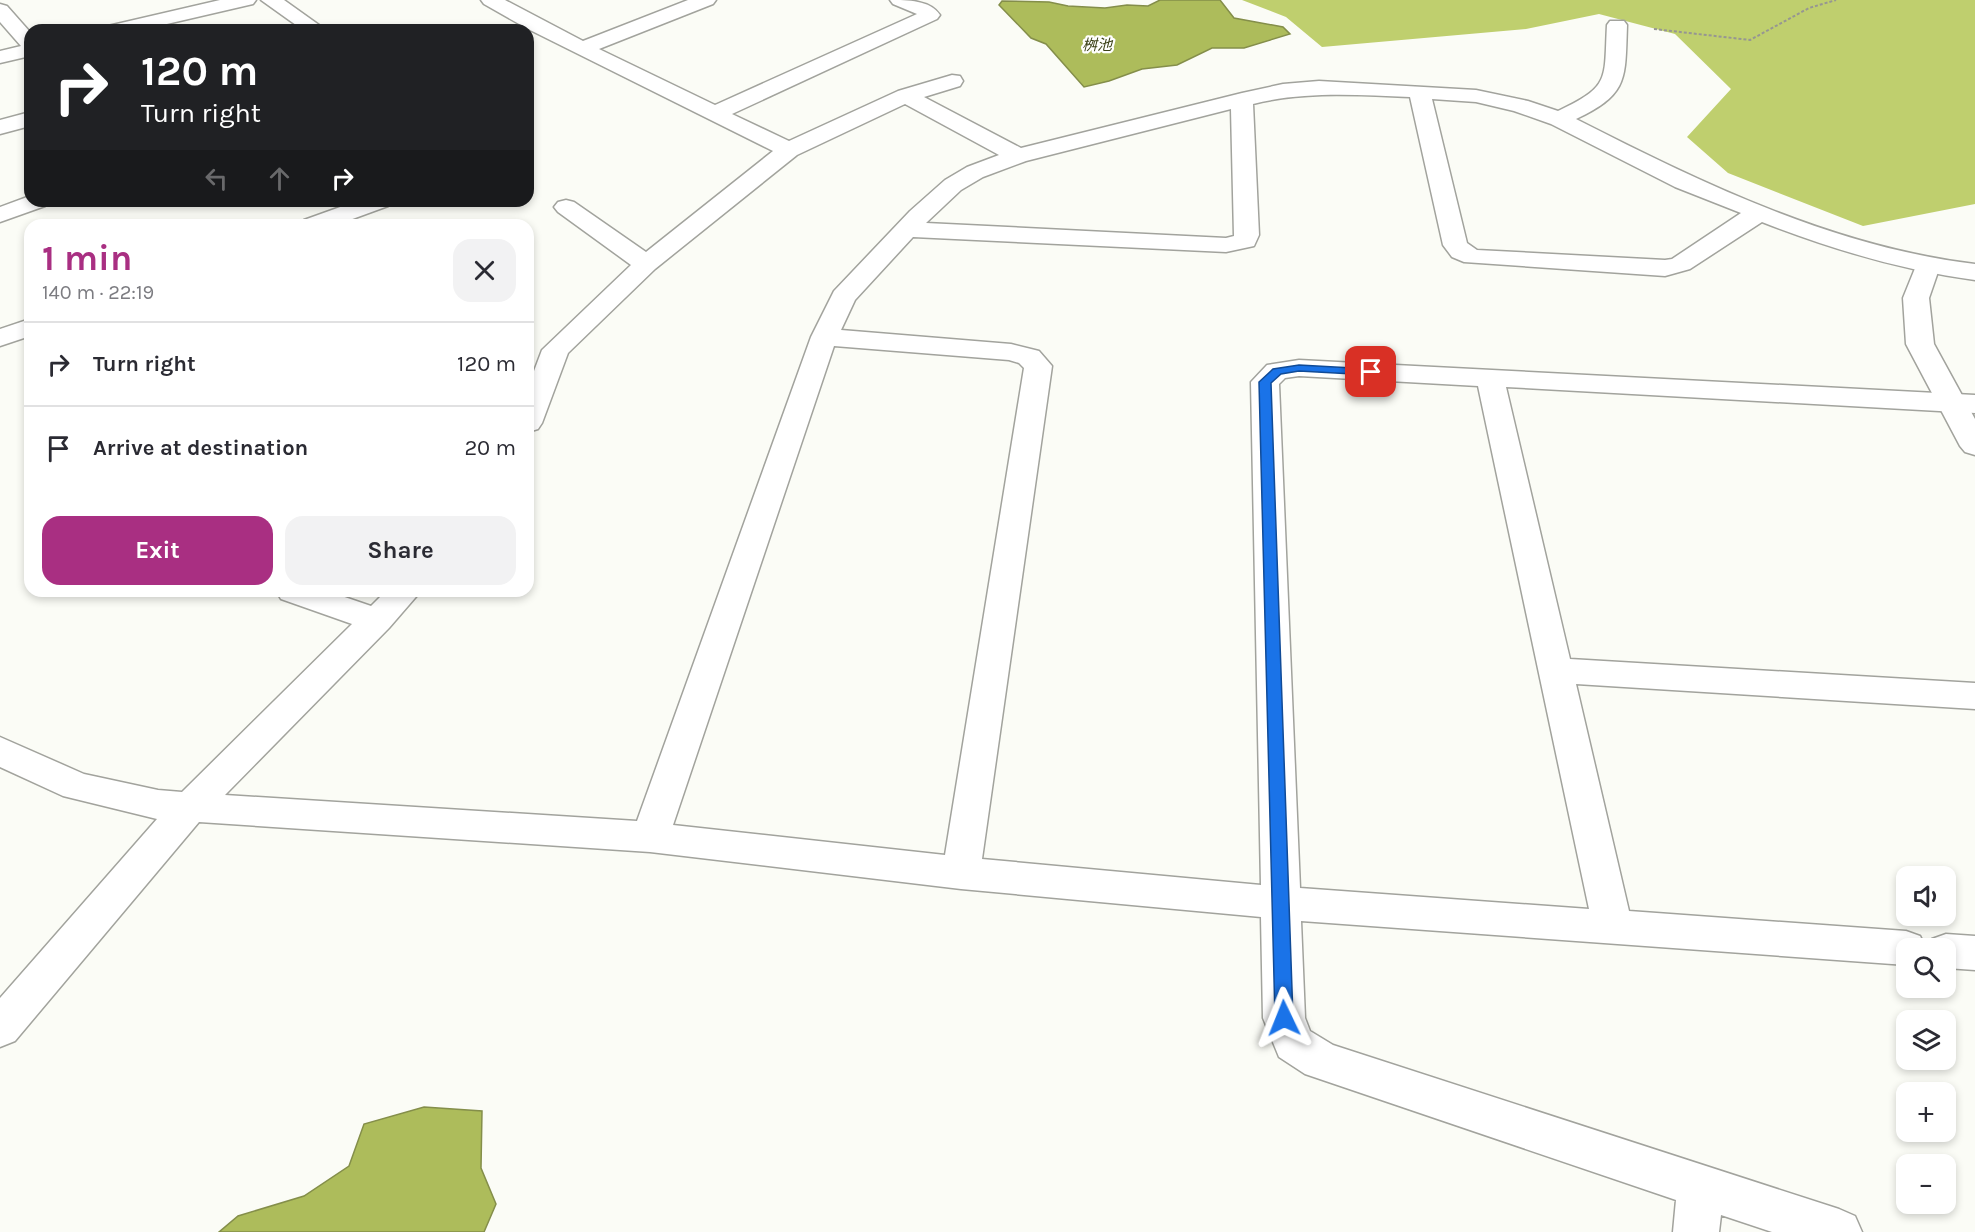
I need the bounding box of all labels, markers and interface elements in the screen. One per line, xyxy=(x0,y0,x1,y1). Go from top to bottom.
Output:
water label: 桝池 xyxy=(1082,36,1114,54)
text: 120 m xyxy=(141,46,258,96)
icon: right xyxy=(42,48,120,126)
text: Turn right xyxy=(141,97,261,129)
icon: left xyxy=(200,162,233,195)
icon: ahead xyxy=(263,162,296,195)
icon: right xyxy=(326,162,359,195)
text: 1 min xyxy=(42,237,132,279)
button: close xyxy=(453,239,516,302)
text: 140 m · 22:19 xyxy=(42,281,154,304)
pin xyxy=(1345,346,1396,397)
icon: right xyxy=(42,348,75,381)
text: Turn right xyxy=(93,351,196,377)
text: 120 m xyxy=(457,351,516,377)
icon: arrive xyxy=(1354,355,1387,388)
icon: arrive xyxy=(42,432,75,465)
text: Arrive at destination xyxy=(93,435,308,461)
text: 20 m xyxy=(464,435,516,461)
button: Exit xyxy=(42,516,273,585)
button: Share xyxy=(285,516,516,585)
map controls xyxy=(1896,866,1956,1214)
button: sound xyxy=(1896,866,1956,926)
button: search xyxy=(1896,938,1956,998)
position arrow xyxy=(1252,986,1316,1050)
button: layers xyxy=(1896,1010,1956,1070)
button: + xyxy=(1896,1082,1956,1142)
button: − xyxy=(1896,1154,1956,1214)

